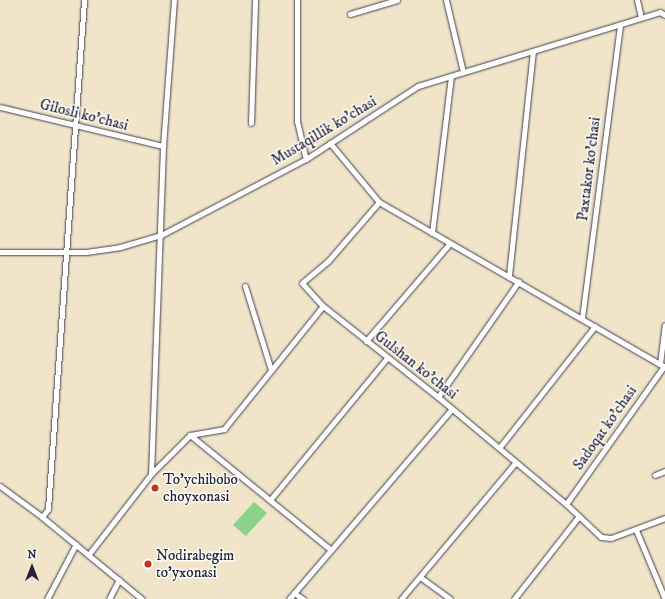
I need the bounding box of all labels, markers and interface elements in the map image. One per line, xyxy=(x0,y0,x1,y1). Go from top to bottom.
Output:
street label: Mustaqillik ko'chasi xyxy=(268,93,380,169)
street label: Gilosli ko'chasi xyxy=(38,95,130,135)
street label: Paxtakor ko'chasi xyxy=(574,116,604,222)
street label: Gulshan ko'chasi xyxy=(371,327,461,403)
street label: Sadoqat ko'chasi xyxy=(569,382,641,474)
place label: To'ychibobo choyxonasi xyxy=(163,470,238,505)
marker: To'ychibobo choyxonasi xyxy=(150,483,160,493)
place label: Nodirabegim to'yxonasi xyxy=(156,546,234,581)
north arrow xyxy=(12,547,52,587)
text: N xyxy=(27,548,37,562)
marker: Nodirabegim to'yxonasi xyxy=(143,559,153,569)

